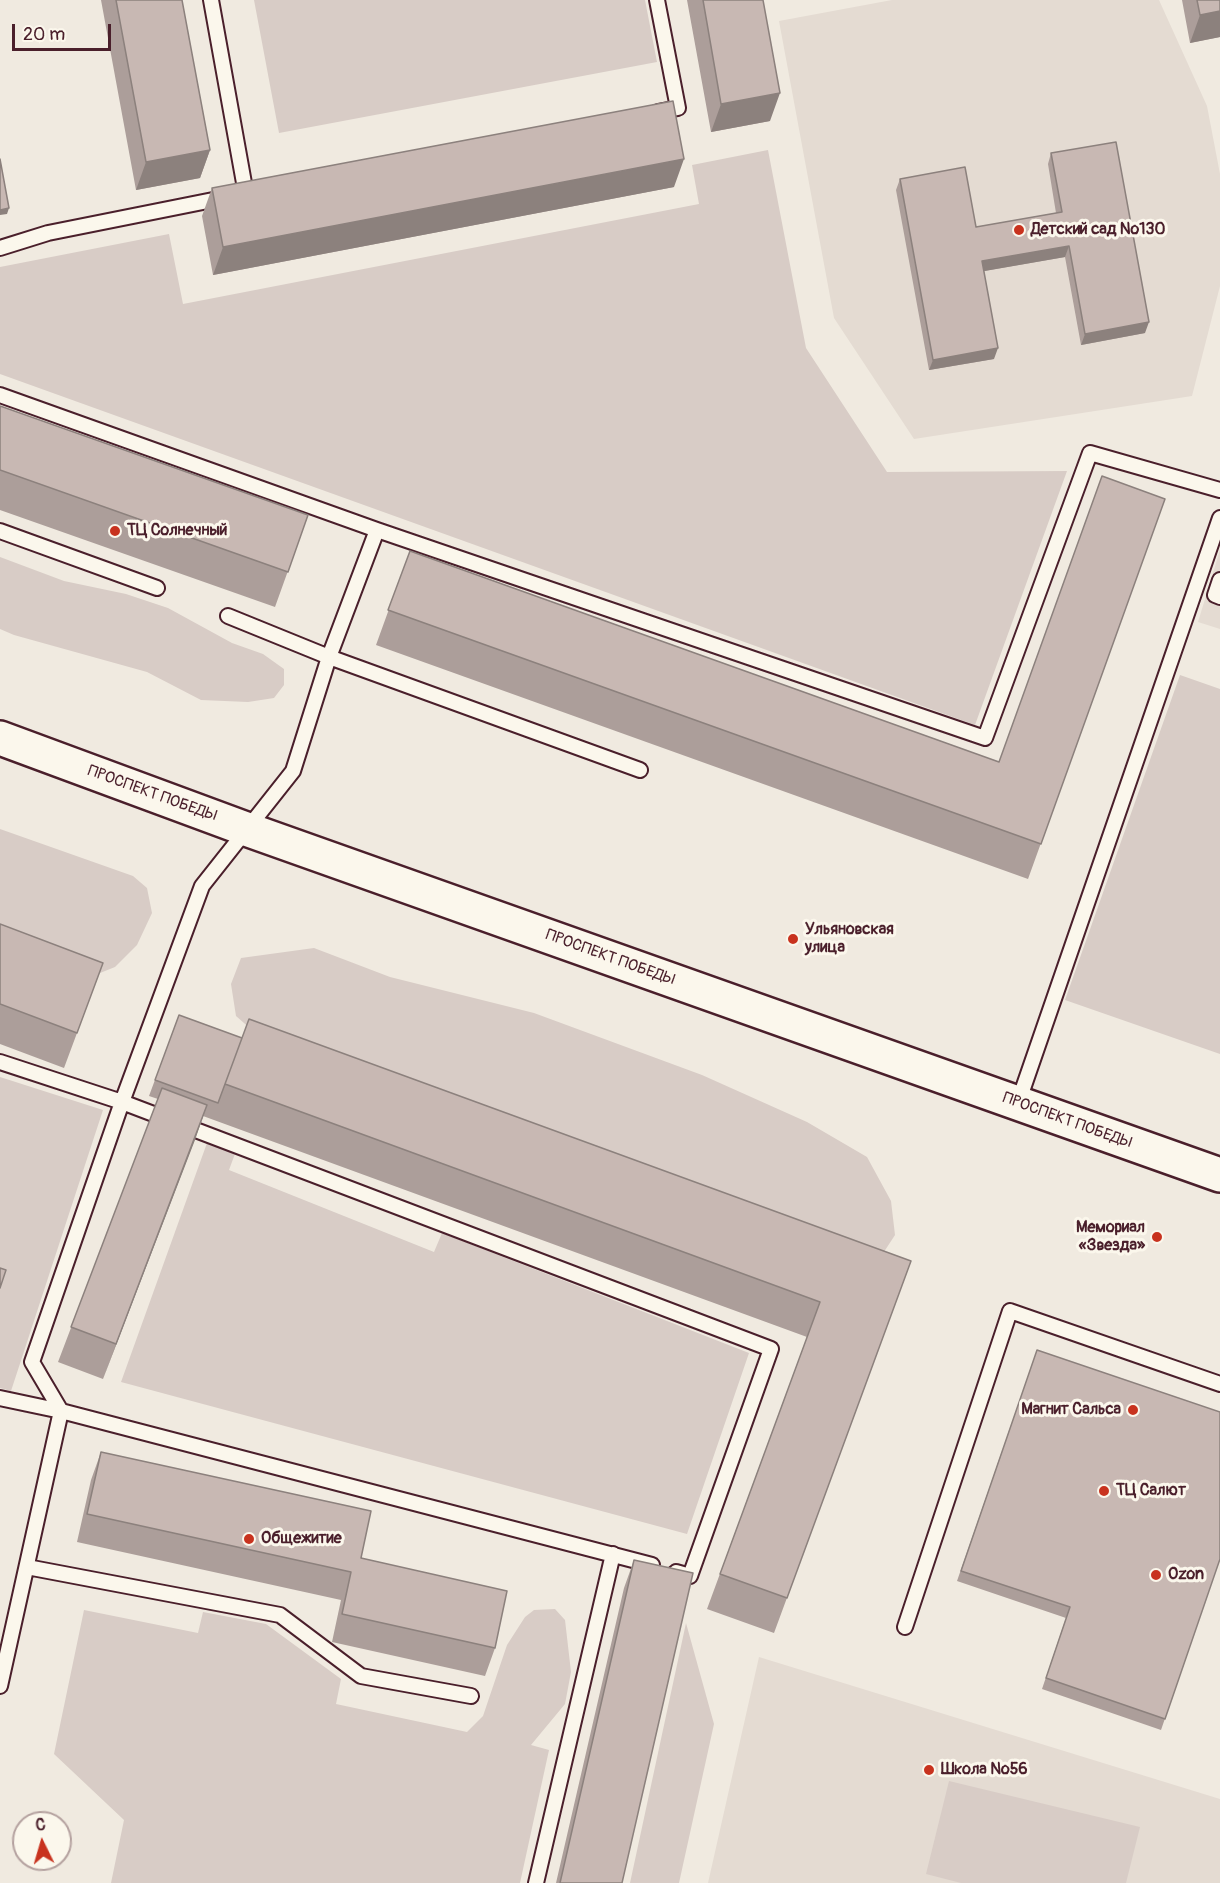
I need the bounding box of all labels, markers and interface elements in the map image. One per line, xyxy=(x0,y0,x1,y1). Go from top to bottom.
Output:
scale bar xyxy=(15,12,114,50)
text: 20 m xyxy=(23,23,65,46)
place label: Детский сад №130 xyxy=(1031,220,1165,240)
marker: Детский сад №130 xyxy=(1012,223,1026,237)
place label: ТЦ Солнечный xyxy=(127,521,227,541)
marker: ТЦ Солнечный xyxy=(108,524,122,538)
street label: ПРОСПЕКТ ПОБЕДЫ xyxy=(85,762,219,826)
place label: Ульяновская улица xyxy=(805,920,894,958)
street label: ПРОСПЕКТ ПОБЕДЫ xyxy=(543,926,677,990)
marker: Ульяновская улица xyxy=(786,932,800,946)
street label: ПРОСПЕКТ ПОБЕДЫ xyxy=(1000,1089,1134,1153)
place label: Мемориал «Звезда» xyxy=(1076,1218,1145,1256)
marker: Мемориал «Звезда» xyxy=(1150,1230,1164,1244)
place label: Магнит Сальса xyxy=(1021,1400,1121,1420)
marker: Магнит Сальса xyxy=(1126,1403,1140,1417)
place label: ТЦ Салют xyxy=(1116,1481,1186,1501)
marker: ТЦ Салют xyxy=(1097,1484,1111,1498)
place label: Общежитие xyxy=(261,1529,342,1549)
marker: Общежитие xyxy=(242,1532,256,1546)
place label: Ozon xyxy=(1168,1565,1204,1585)
marker: Ozon xyxy=(1149,1568,1163,1582)
place label: Школа №56 xyxy=(941,1760,1028,1780)
marker: Школа №56 xyxy=(922,1763,936,1777)
north arrow xyxy=(12,1811,72,1871)
text: С xyxy=(35,1815,46,1835)

